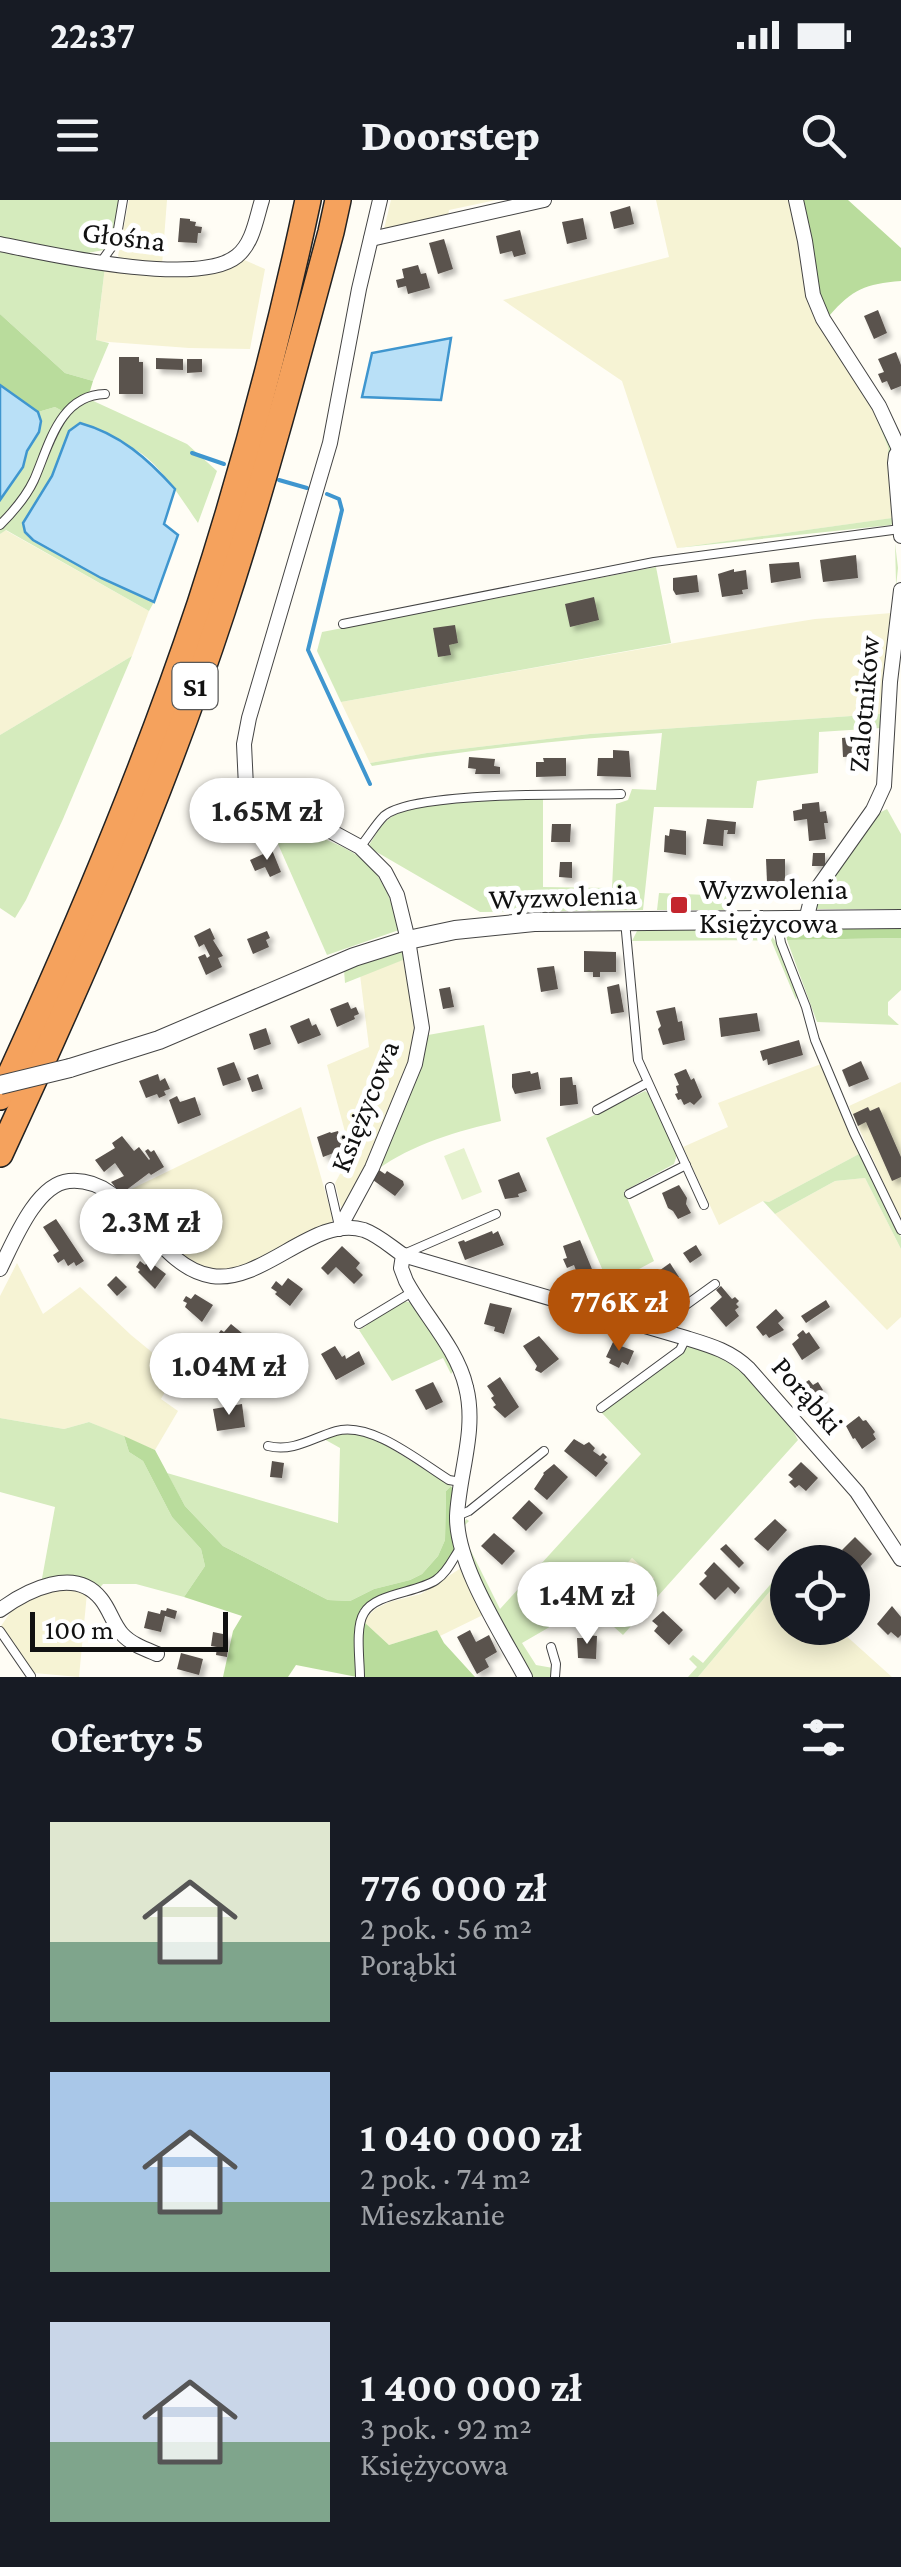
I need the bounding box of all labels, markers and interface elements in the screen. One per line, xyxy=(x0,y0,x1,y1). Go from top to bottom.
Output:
text: 22:37 xyxy=(50,14,135,56)
icon: menu xyxy=(50,108,105,163)
icon: search xyxy=(796,108,851,163)
text: Doorstep xyxy=(361,110,540,160)
street label: Głośna xyxy=(81,215,168,257)
street label: Zalotników xyxy=(841,633,885,774)
road number: S1 xyxy=(172,663,218,709)
pin: 1.65M zł xyxy=(164,778,370,863)
text: 1.65M zł xyxy=(211,792,323,828)
place label: Wyzwolenia Księżycowa xyxy=(699,872,848,940)
street label: Wyzwolenia xyxy=(488,877,638,916)
marker: Wyzwolenia Księżycowa xyxy=(668,894,690,916)
street label: Księżycowa xyxy=(323,1035,406,1177)
pin: 2.3M zł xyxy=(59,1189,243,1274)
text: 2.3M zł xyxy=(102,1203,200,1239)
pin: 776K zł xyxy=(527,1269,711,1354)
text: 776K zł xyxy=(570,1283,668,1319)
pin: 1.04M zł xyxy=(126,1333,332,1418)
text: 1.04M zł xyxy=(172,1347,286,1383)
street label: Porąbki xyxy=(765,1350,850,1441)
map controls xyxy=(770,1545,870,1645)
button: locate xyxy=(770,1545,870,1645)
pin: 1.4M zł xyxy=(495,1562,679,1647)
text: 1.4M zł xyxy=(539,1576,635,1612)
scale bar xyxy=(30,1607,228,1652)
text: 100 m xyxy=(45,1614,114,1645)
icon: filters xyxy=(796,1710,851,1765)
text: Oferty: 5 xyxy=(50,1714,204,1761)
icon: home xyxy=(130,1862,250,1982)
text: 776 000 zł xyxy=(360,1863,547,1910)
text: 2 pok. · 56 m² xyxy=(360,1910,532,1946)
text: Porąbki xyxy=(360,1946,457,1982)
icon: home xyxy=(130,2112,250,2232)
text: 1 040 000 zł xyxy=(360,2113,582,2160)
text: 2 pok. · 74 m² xyxy=(360,2160,531,2196)
text: Mieszkanie xyxy=(360,2196,505,2232)
icon: home xyxy=(130,2362,250,2482)
text: 1 400 000 zł xyxy=(360,2363,582,2410)
text: 3 pok. · 92 m² xyxy=(360,2410,532,2446)
text: Księżycowa xyxy=(360,2446,508,2482)

